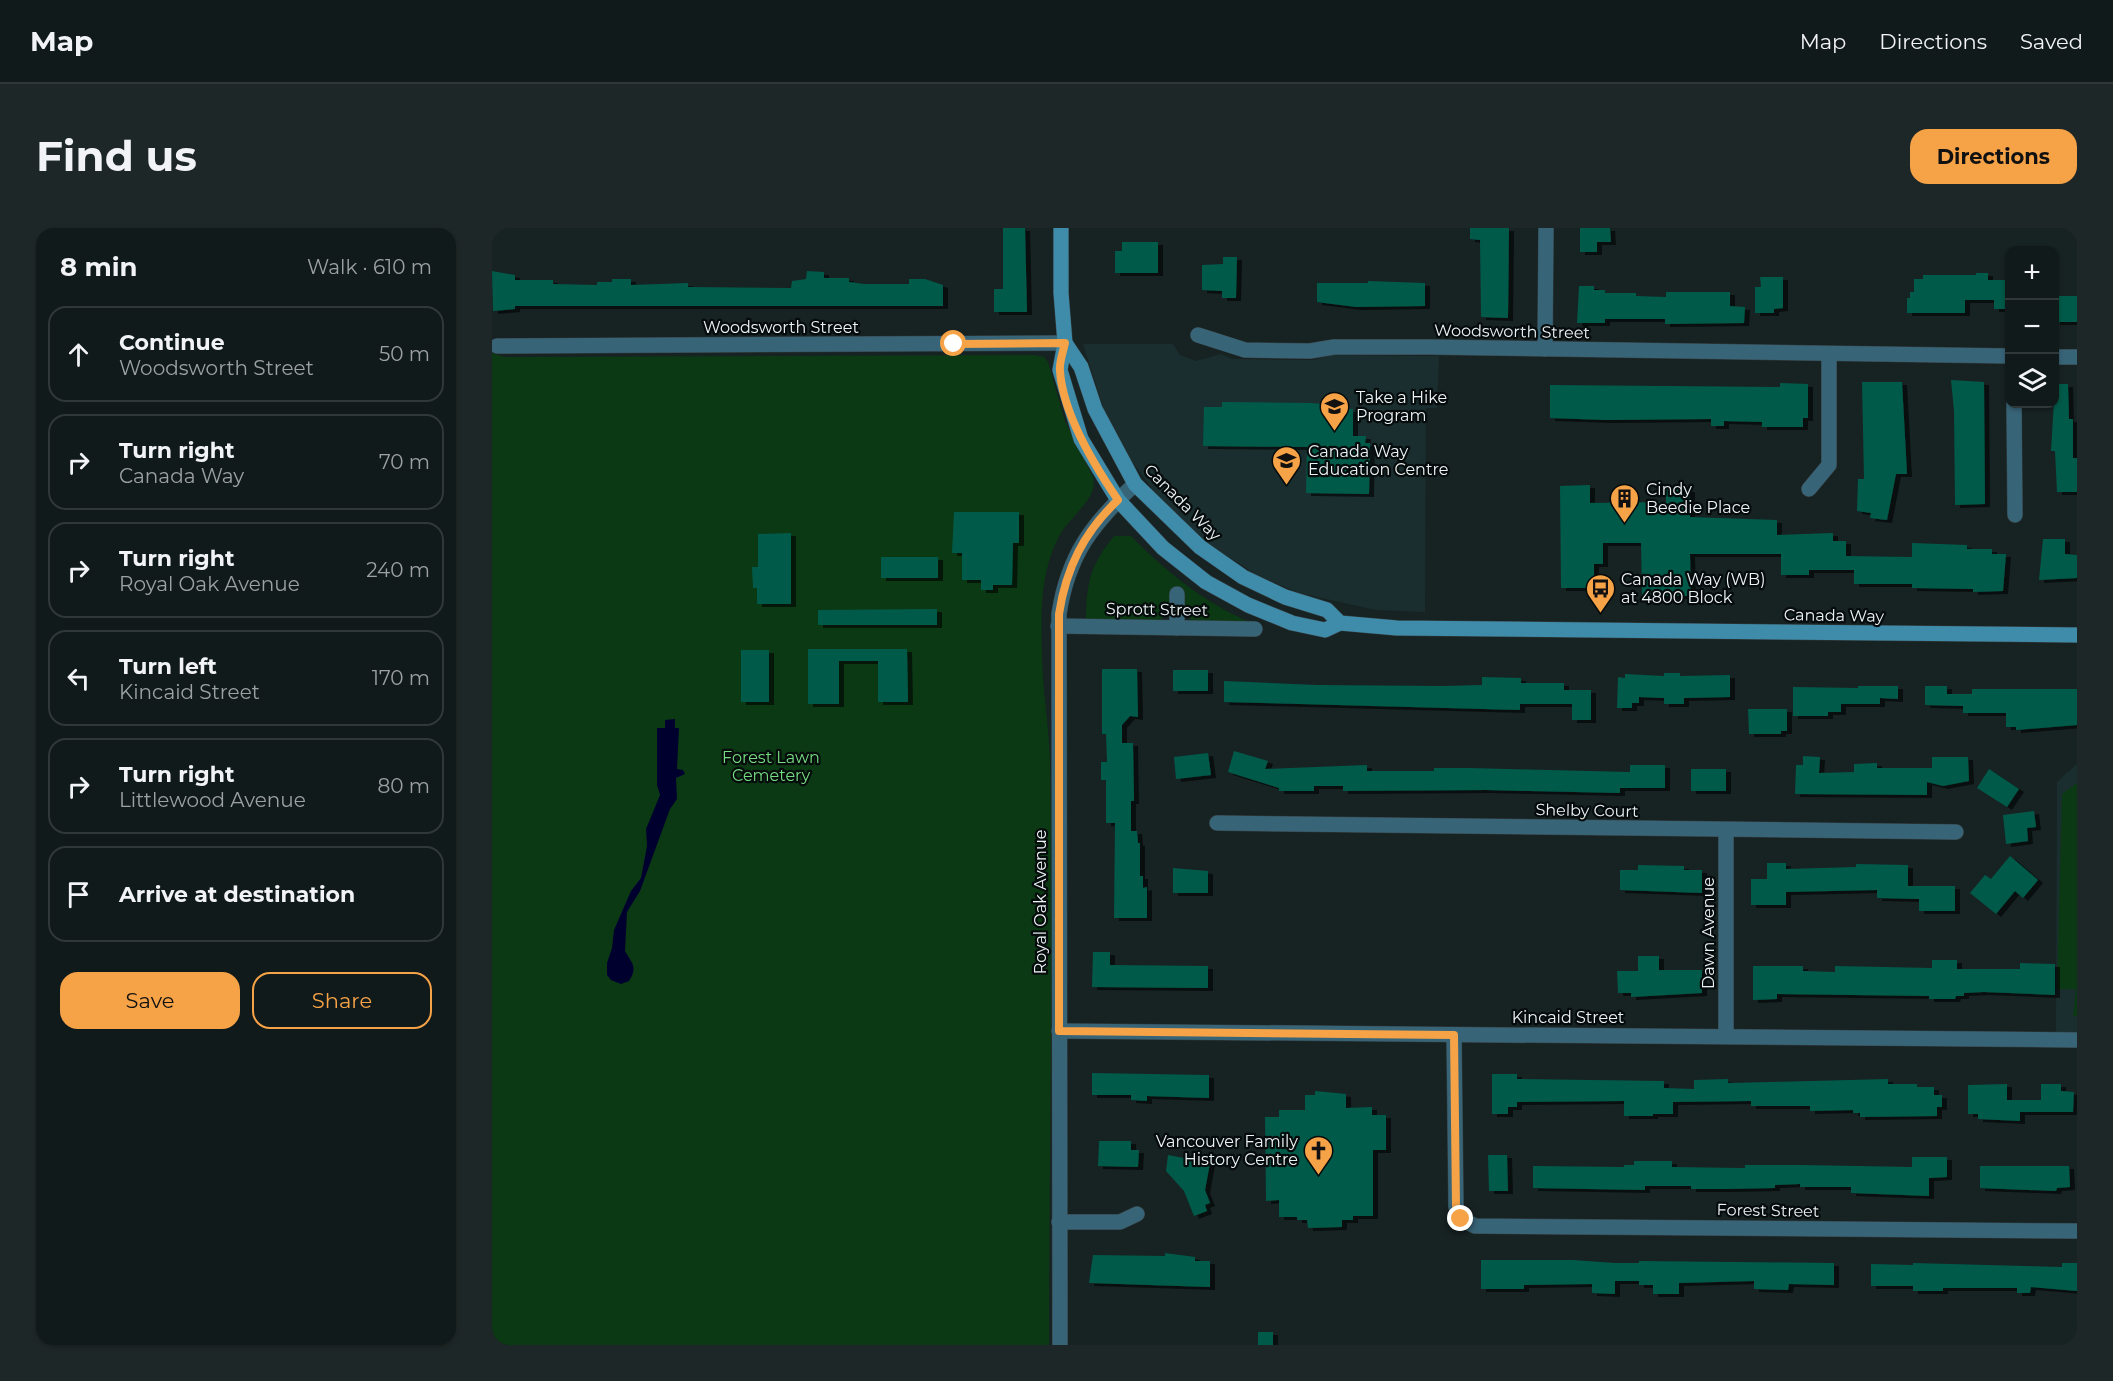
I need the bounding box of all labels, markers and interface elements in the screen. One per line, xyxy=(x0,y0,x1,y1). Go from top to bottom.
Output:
text: Map xyxy=(30,24,93,58)
text: Map xyxy=(1800,29,1846,54)
text: Directions xyxy=(1879,29,1987,54)
text: Saved xyxy=(2020,29,2083,54)
button: Directions xyxy=(1910,129,2077,184)
text: Find us xyxy=(36,130,197,182)
map controls xyxy=(2005,246,2059,408)
button: + xyxy=(2005,246,2059,300)
text: 8 min xyxy=(60,251,138,283)
text: Walk · 610 m xyxy=(307,255,432,279)
button: − xyxy=(2005,300,2059,354)
street label: Woodsworth Street xyxy=(703,318,859,337)
street label: Woodsworth Street xyxy=(1434,321,1591,342)
text: Continue xyxy=(119,329,225,356)
route start xyxy=(940,330,966,356)
icon: ahead xyxy=(62,338,95,371)
text: 50 m xyxy=(379,342,430,366)
button: layers xyxy=(2005,354,2059,408)
text: Woodsworth Street xyxy=(119,356,314,380)
place label: Take a Hike Program xyxy=(1356,388,1447,425)
school or university icon: Take a Hike Program xyxy=(1319,390,1351,432)
text: Turn right xyxy=(119,437,234,464)
place label: Canada Way Education Centre xyxy=(1308,442,1448,479)
school or university icon: Canada Way Education Centre xyxy=(1271,444,1303,486)
icon: right xyxy=(62,446,95,479)
text: 70 m xyxy=(379,450,430,474)
street label: Canada Way xyxy=(1141,460,1225,545)
text: Canada Way xyxy=(119,464,244,488)
place label: Cindy Beedie Place xyxy=(1646,480,1750,517)
building icon: Cindy Beedie Place xyxy=(1609,482,1641,524)
text: Turn right xyxy=(119,545,234,572)
icon: right xyxy=(62,554,95,587)
text: 240 m xyxy=(366,558,430,582)
place label: Canada Way (WB) at 4800 Block xyxy=(1621,570,1765,607)
text: Royal Oak Avenue xyxy=(119,572,300,596)
bus stop icon: Canada Way (WB) at 4800 Block xyxy=(1584,572,1616,614)
street label: Sprott Street xyxy=(1106,599,1209,620)
street label: Canada Way xyxy=(1784,605,1885,626)
text: Turn left xyxy=(119,653,217,680)
icon: left xyxy=(62,662,95,695)
text: 170 m xyxy=(372,666,430,690)
text: Kincaid Street xyxy=(119,680,260,704)
park label: Forest Lawn Cemetery xyxy=(722,748,820,785)
text: Turn right xyxy=(119,761,234,788)
icon: right xyxy=(62,770,95,803)
text: 80 m xyxy=(378,774,430,798)
text: Littlewood Avenue xyxy=(119,788,306,812)
street label: Shelby Court xyxy=(1535,800,1639,821)
street label: Royal Oak Avenue xyxy=(1031,830,1050,974)
street label: Dawn Avenue xyxy=(1699,877,1718,989)
icon: arrive xyxy=(62,878,95,911)
text: Arrive at destination xyxy=(119,881,355,908)
button: Save xyxy=(60,972,240,1029)
button: Share xyxy=(252,972,432,1029)
street label: Kincaid Street xyxy=(1512,1008,1625,1027)
place label: Vancouver Family History Centre xyxy=(1156,1132,1298,1169)
church icon: Vancouver Family History Centre xyxy=(1303,1134,1335,1176)
street label: Forest Street xyxy=(1717,1200,1820,1221)
route end xyxy=(1447,1205,1473,1231)

